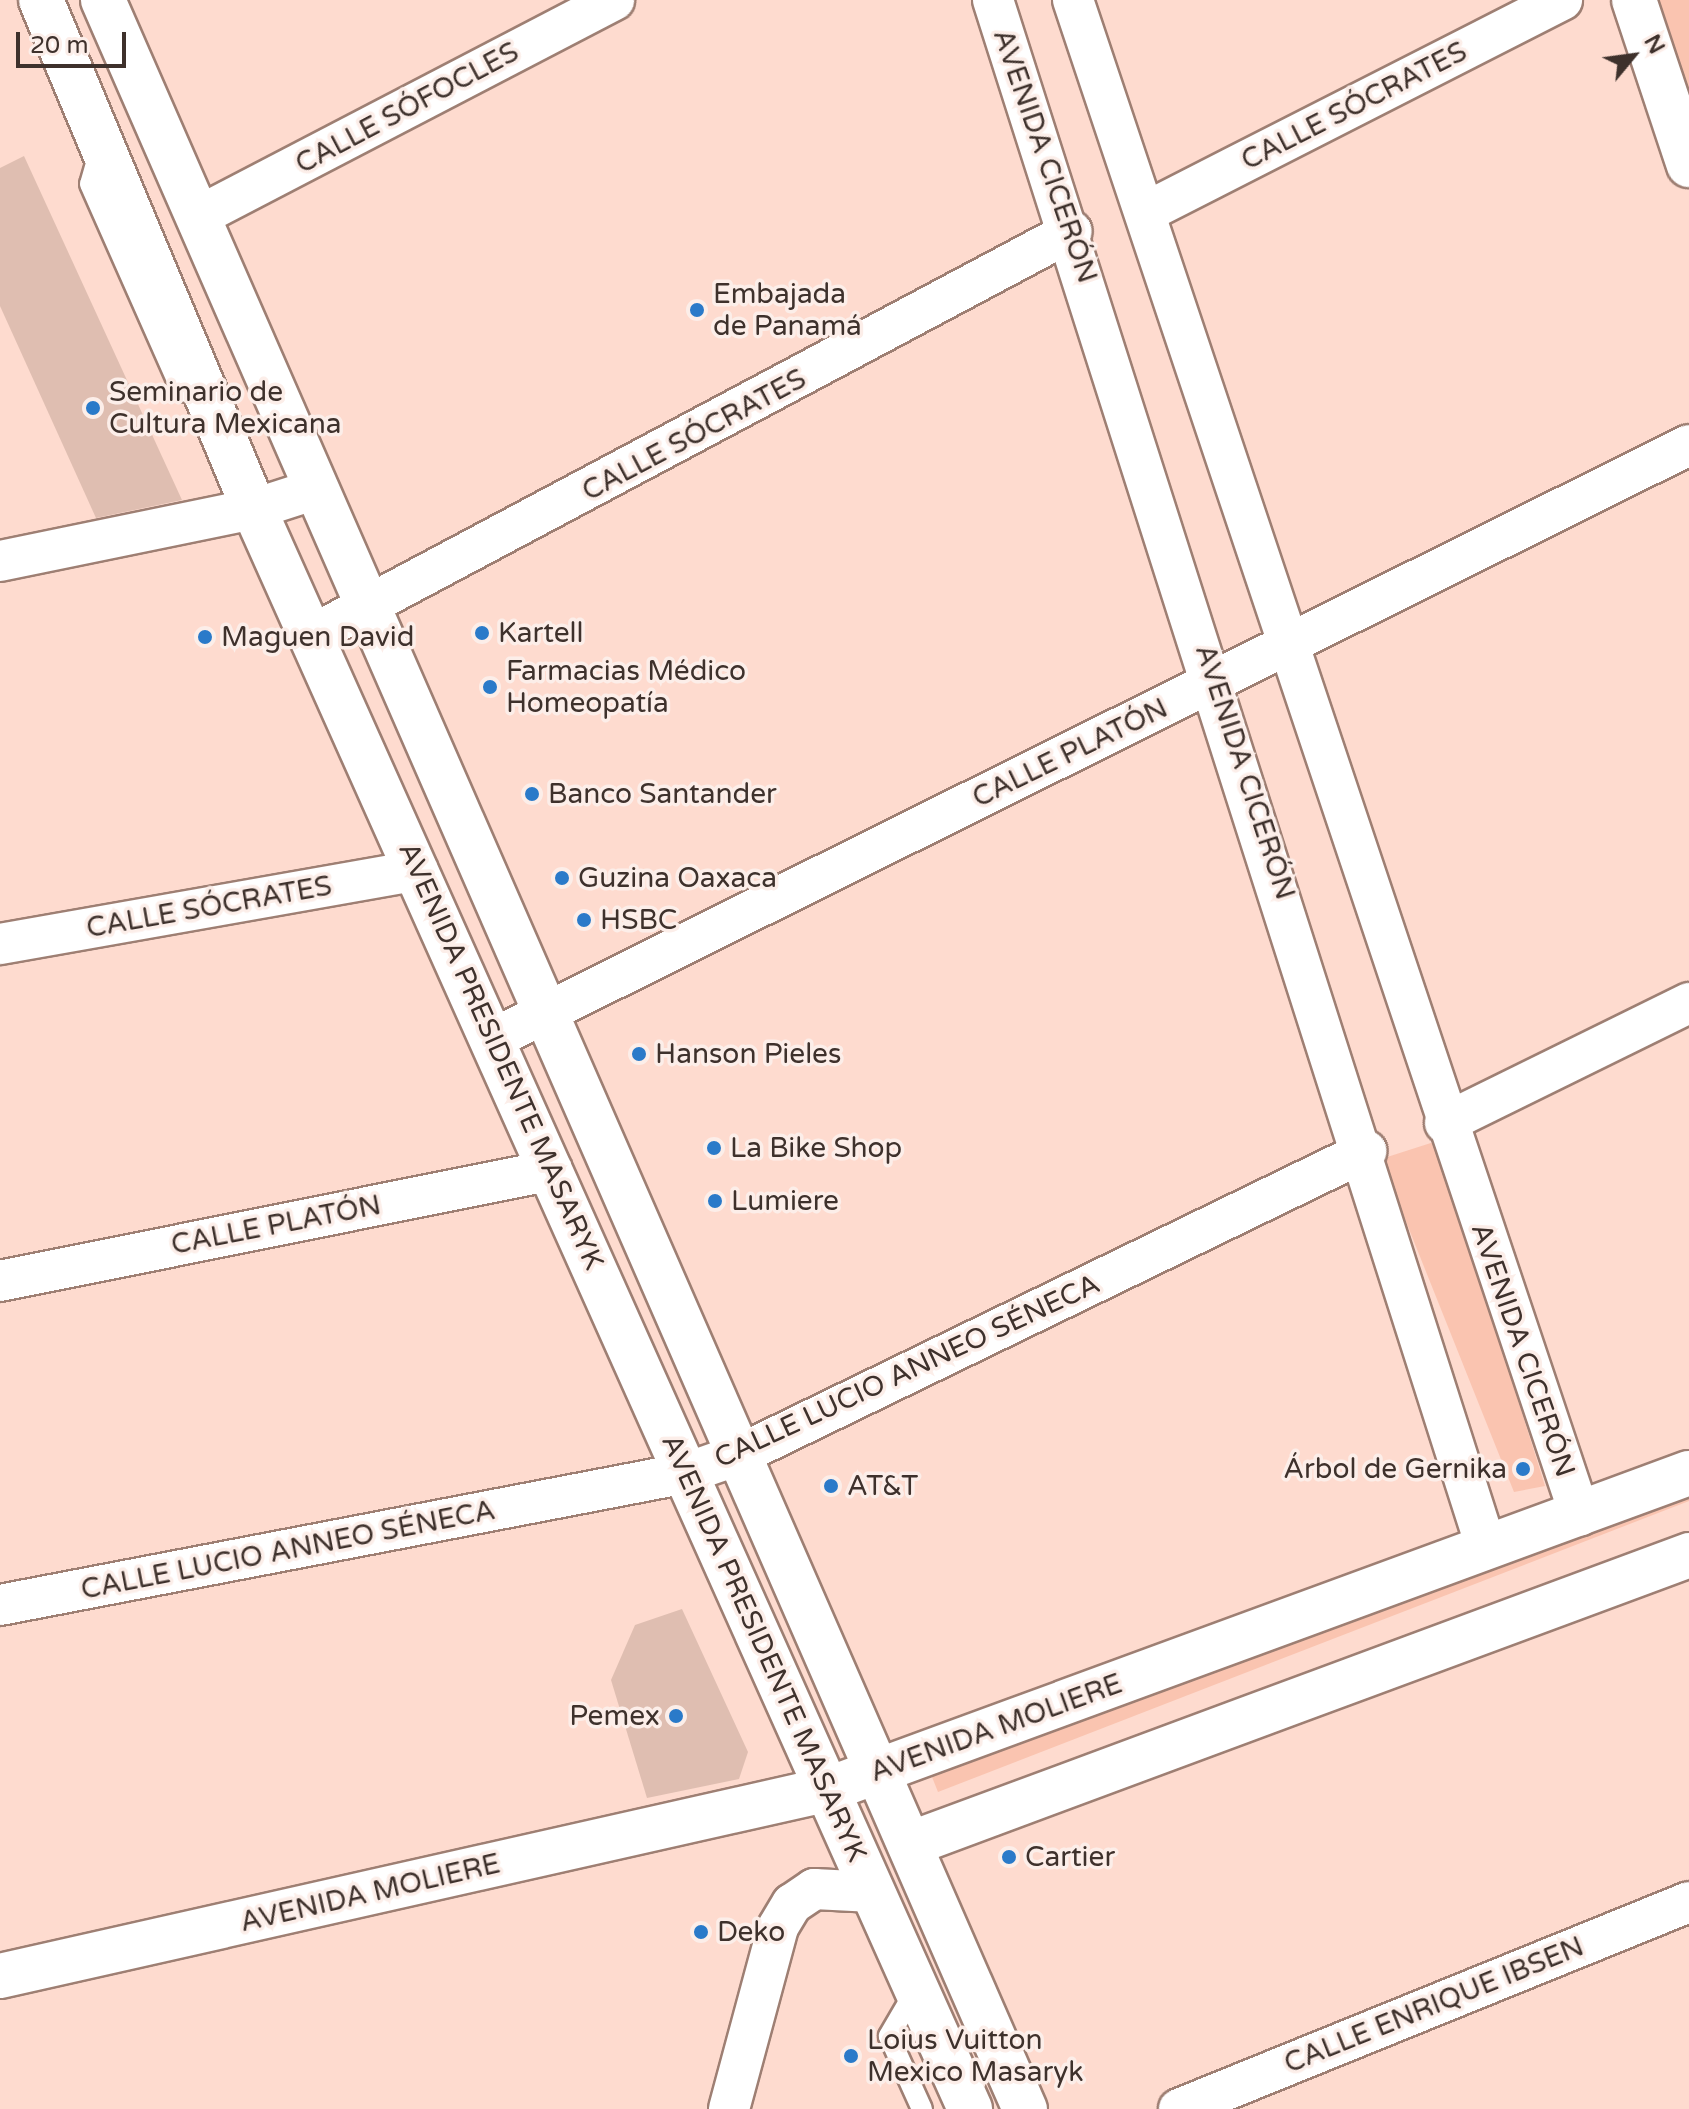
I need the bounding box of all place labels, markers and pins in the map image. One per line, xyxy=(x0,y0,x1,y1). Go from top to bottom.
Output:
place label: Embajada de Panamá xyxy=(713,277,862,343)
marker: Embajada de Panamá xyxy=(688,301,706,319)
place label: Seminario de Cultura Mexicana xyxy=(109,375,342,441)
marker: Seminario de Cultura Mexicana xyxy=(84,399,102,417)
place label: Kartell xyxy=(498,616,584,650)
place label: Maguen David xyxy=(221,620,414,654)
marker: Kartell xyxy=(473,624,491,642)
marker: Maguen David xyxy=(196,628,214,646)
place label: Farmacias Médico Homeopatía xyxy=(506,654,746,720)
marker: Farmacias Médico Homeopatía xyxy=(481,678,499,696)
place label: Banco Santander xyxy=(548,777,777,811)
marker: Banco Santander xyxy=(523,785,541,803)
place label: Guzina Oaxaca xyxy=(578,861,777,895)
marker: Guzina Oaxaca xyxy=(553,869,571,887)
place label: HSBC xyxy=(600,903,677,937)
marker: HSBC xyxy=(575,911,593,929)
place label: Hanson Pieles xyxy=(655,1037,841,1071)
marker: Hanson Pieles xyxy=(630,1045,648,1063)
place label: La Bike Shop xyxy=(730,1131,902,1165)
marker: La Bike Shop xyxy=(705,1139,723,1157)
place label: Lumiere xyxy=(731,1184,839,1218)
marker: Lumiere xyxy=(706,1192,724,1210)
place label: Árbol de Gernika xyxy=(1283,1452,1507,1486)
marker: Árbol de Gernika xyxy=(1514,1460,1532,1478)
place label: AT&T xyxy=(847,1469,918,1503)
marker: AT&T xyxy=(822,1477,840,1495)
place label: Pemex xyxy=(569,1699,660,1733)
marker: Pemex xyxy=(667,1707,685,1725)
place label: Cartier xyxy=(1025,1840,1115,1874)
marker: Cartier xyxy=(1000,1848,1018,1866)
place label: Deko xyxy=(717,1915,785,1949)
marker: Deko xyxy=(692,1923,710,1941)
place label: Loius Vuitton Mexico Masaryk xyxy=(867,2023,1084,2089)
marker: Loius Vuitton Mexico Masaryk xyxy=(842,2047,860,2065)

